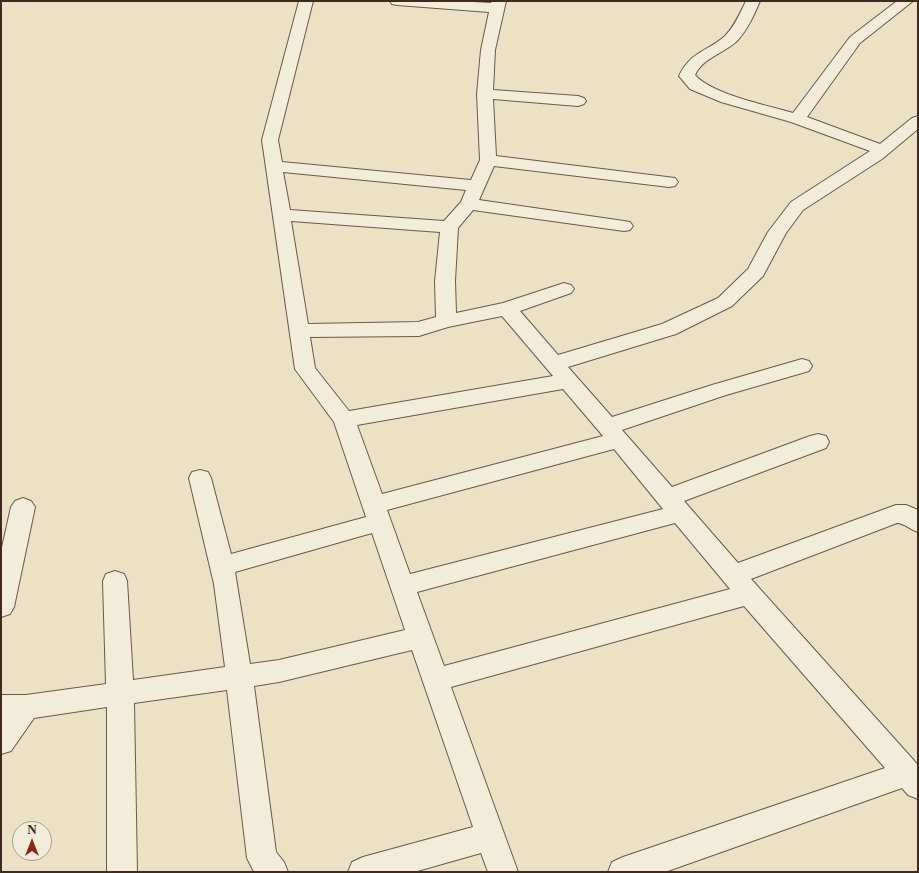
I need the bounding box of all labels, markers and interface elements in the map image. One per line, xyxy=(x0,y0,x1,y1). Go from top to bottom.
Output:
north arrow xyxy=(12,821,52,861)
text: N xyxy=(27,823,37,837)

